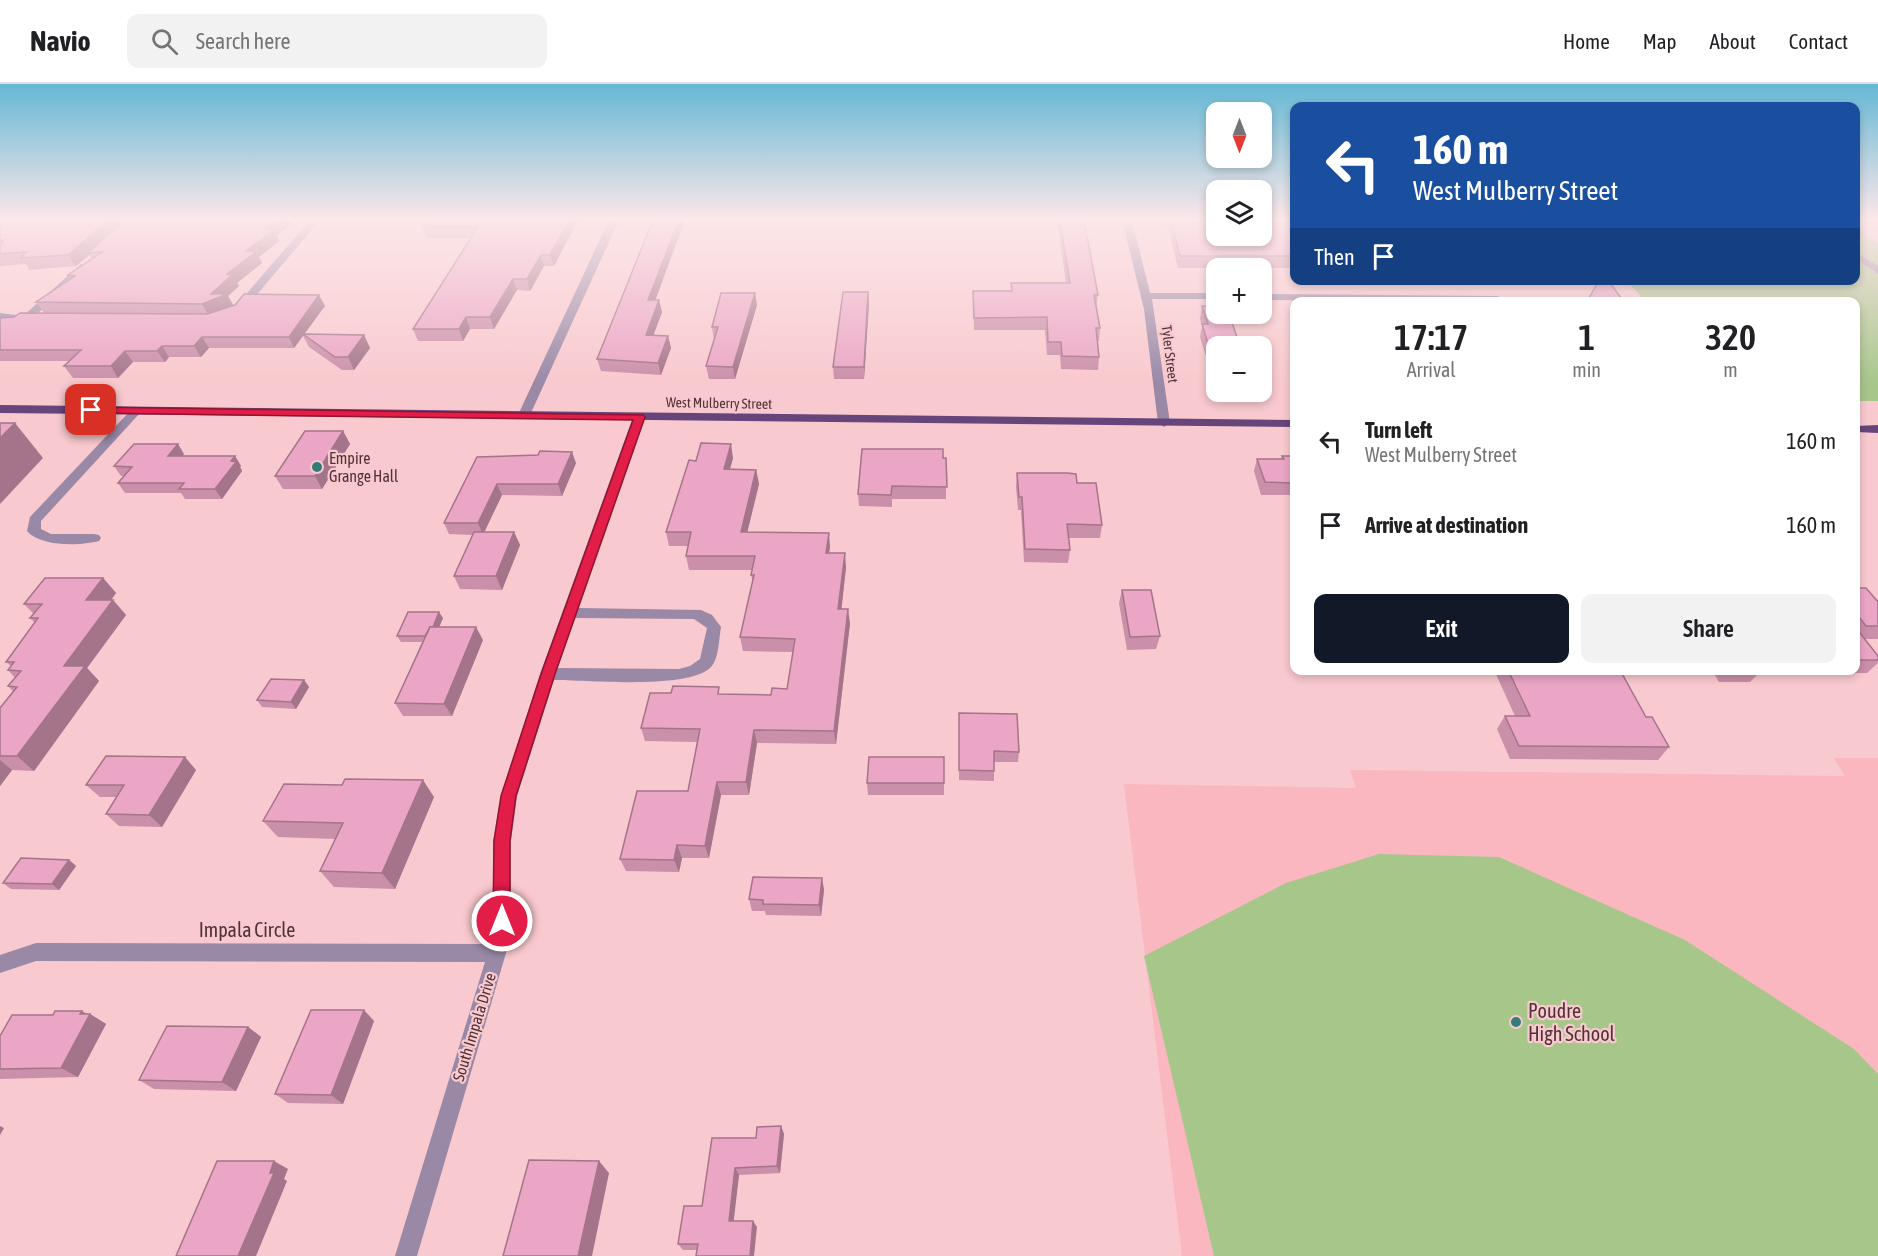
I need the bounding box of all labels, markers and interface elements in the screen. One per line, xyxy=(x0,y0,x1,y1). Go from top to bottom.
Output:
search box xyxy=(127,14,547,68)
text: Navio xyxy=(30,25,91,57)
icon: search xyxy=(148,25,181,58)
text: Search here xyxy=(196,28,291,54)
text: Home xyxy=(1563,29,1610,53)
text: Map xyxy=(1643,29,1677,53)
text: About xyxy=(1710,29,1756,53)
text: Contact xyxy=(1789,29,1848,53)
north arrow xyxy=(1206,102,1272,168)
map controls xyxy=(1206,102,1272,402)
text: 160 m xyxy=(1413,125,1508,173)
icon: left xyxy=(1314,126,1392,204)
text: West Mulberry Street xyxy=(1413,175,1618,206)
button: layers xyxy=(1206,180,1272,246)
icon: arrive xyxy=(1367,240,1400,273)
text: Then xyxy=(1314,244,1355,270)
button: + xyxy=(1206,258,1272,324)
text: 17:17 xyxy=(1394,316,1468,358)
text: 1 xyxy=(1578,316,1595,358)
text: 320 xyxy=(1705,316,1756,358)
street label: Tyler Street xyxy=(1159,324,1181,384)
button: − xyxy=(1206,336,1272,402)
text: Arrival xyxy=(1407,358,1456,381)
text: min xyxy=(1572,358,1601,381)
text: m xyxy=(1723,358,1738,381)
pin xyxy=(65,384,116,435)
icon: arrive xyxy=(74,393,107,426)
street label: West Mulberry Street xyxy=(666,394,772,412)
text: Turn left xyxy=(1365,417,1432,443)
icon: left xyxy=(1314,425,1347,458)
text: 160 m xyxy=(1786,428,1836,454)
text: West Mulberry Street xyxy=(1365,443,1517,466)
place label: Empire Grange Hall xyxy=(329,449,399,486)
marker: Empire Grange Hall xyxy=(310,460,324,474)
icon: arrive xyxy=(1314,509,1347,542)
text: Arrive at destination xyxy=(1365,512,1528,538)
text: 160 m xyxy=(1786,512,1836,538)
button: Exit xyxy=(1314,594,1569,663)
button: Share xyxy=(1581,594,1836,663)
position arrow xyxy=(470,889,534,953)
street label: Impala Circle xyxy=(199,918,295,941)
street label: South Impala Drive xyxy=(449,971,500,1084)
place label: Poudre High School xyxy=(1528,999,1616,1045)
marker: Poudre High School xyxy=(1509,1015,1523,1029)

